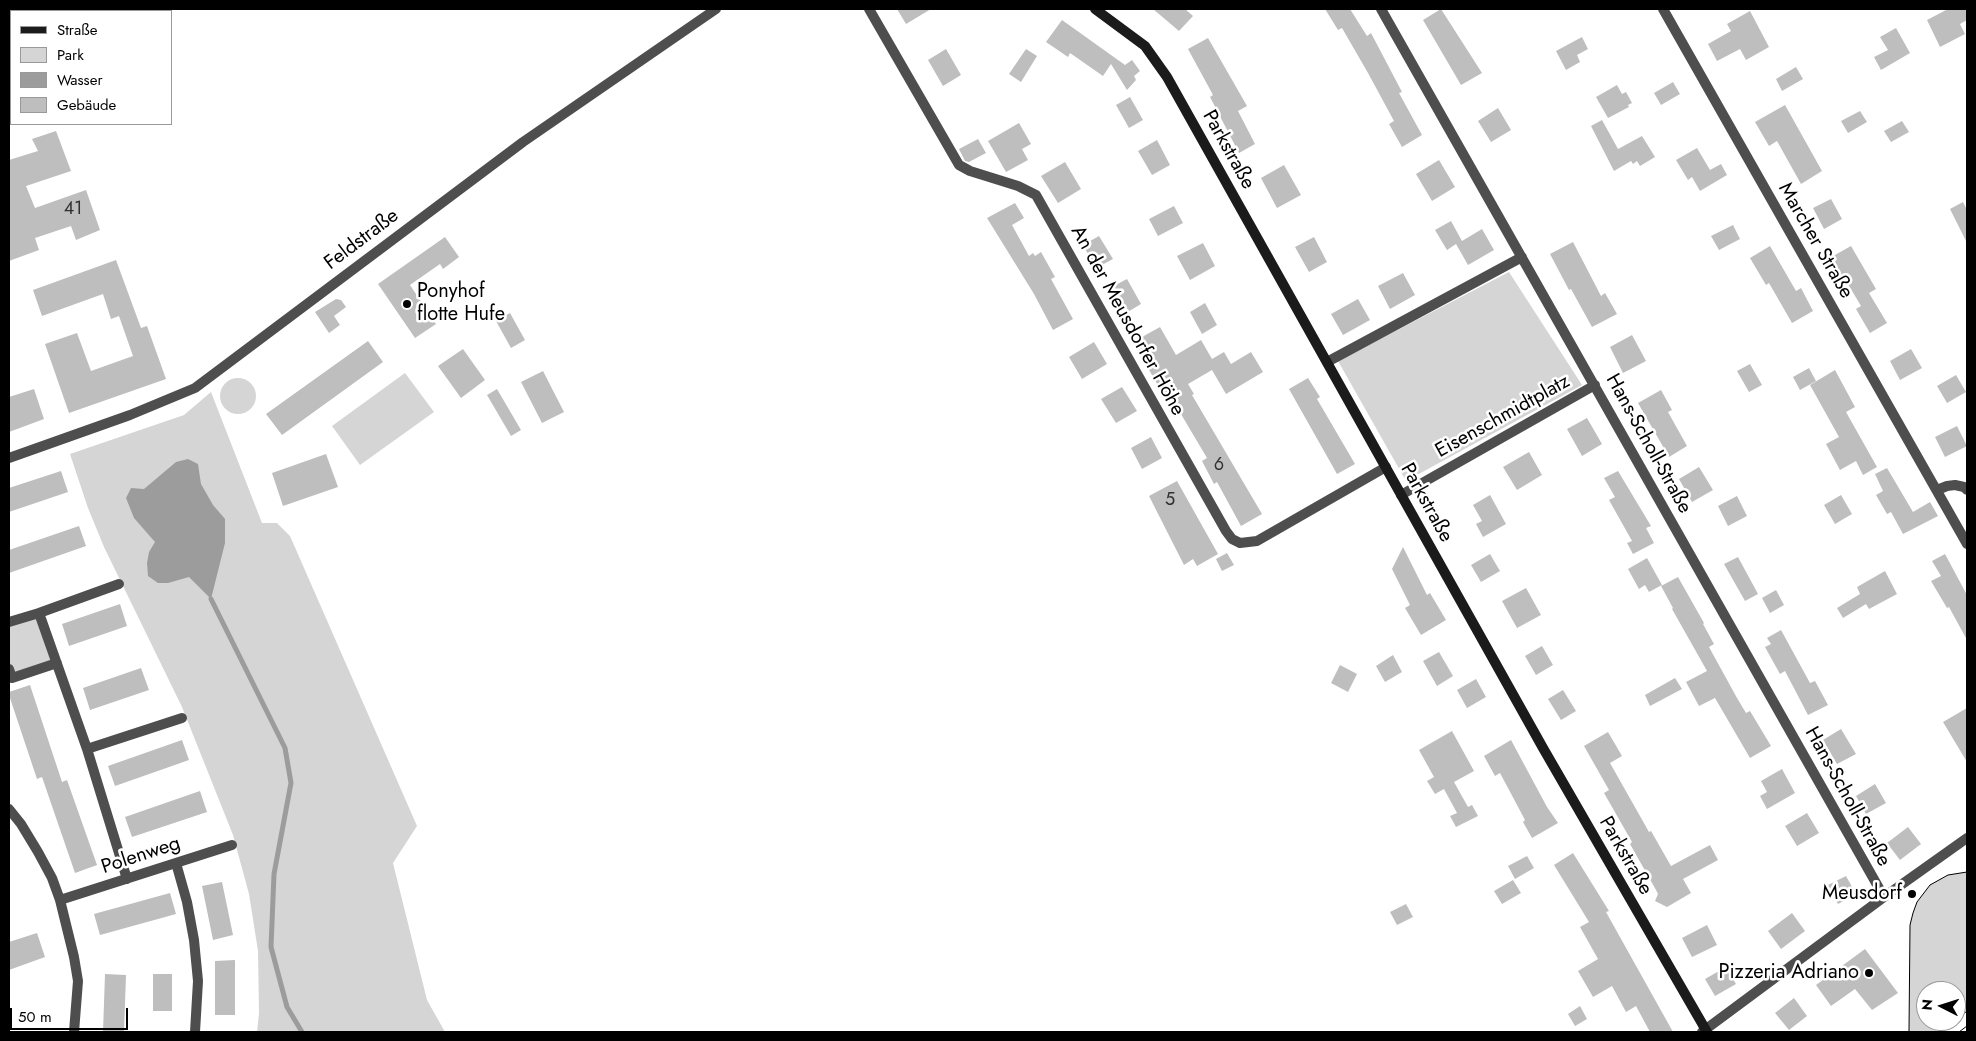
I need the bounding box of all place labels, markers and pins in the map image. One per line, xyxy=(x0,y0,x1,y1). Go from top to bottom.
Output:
place label: Ponyhof flotte Hufe xyxy=(417,280,505,327)
marker: Ponyhof flotte Hufe xyxy=(401,298,413,310)
place label: Meusdorf xyxy=(1822,882,1902,906)
marker: Meusdorf xyxy=(1906,888,1918,900)
place label: Pizzeria Adriano xyxy=(1718,961,1859,985)
marker: Pizzeria Adriano xyxy=(1863,967,1875,979)

